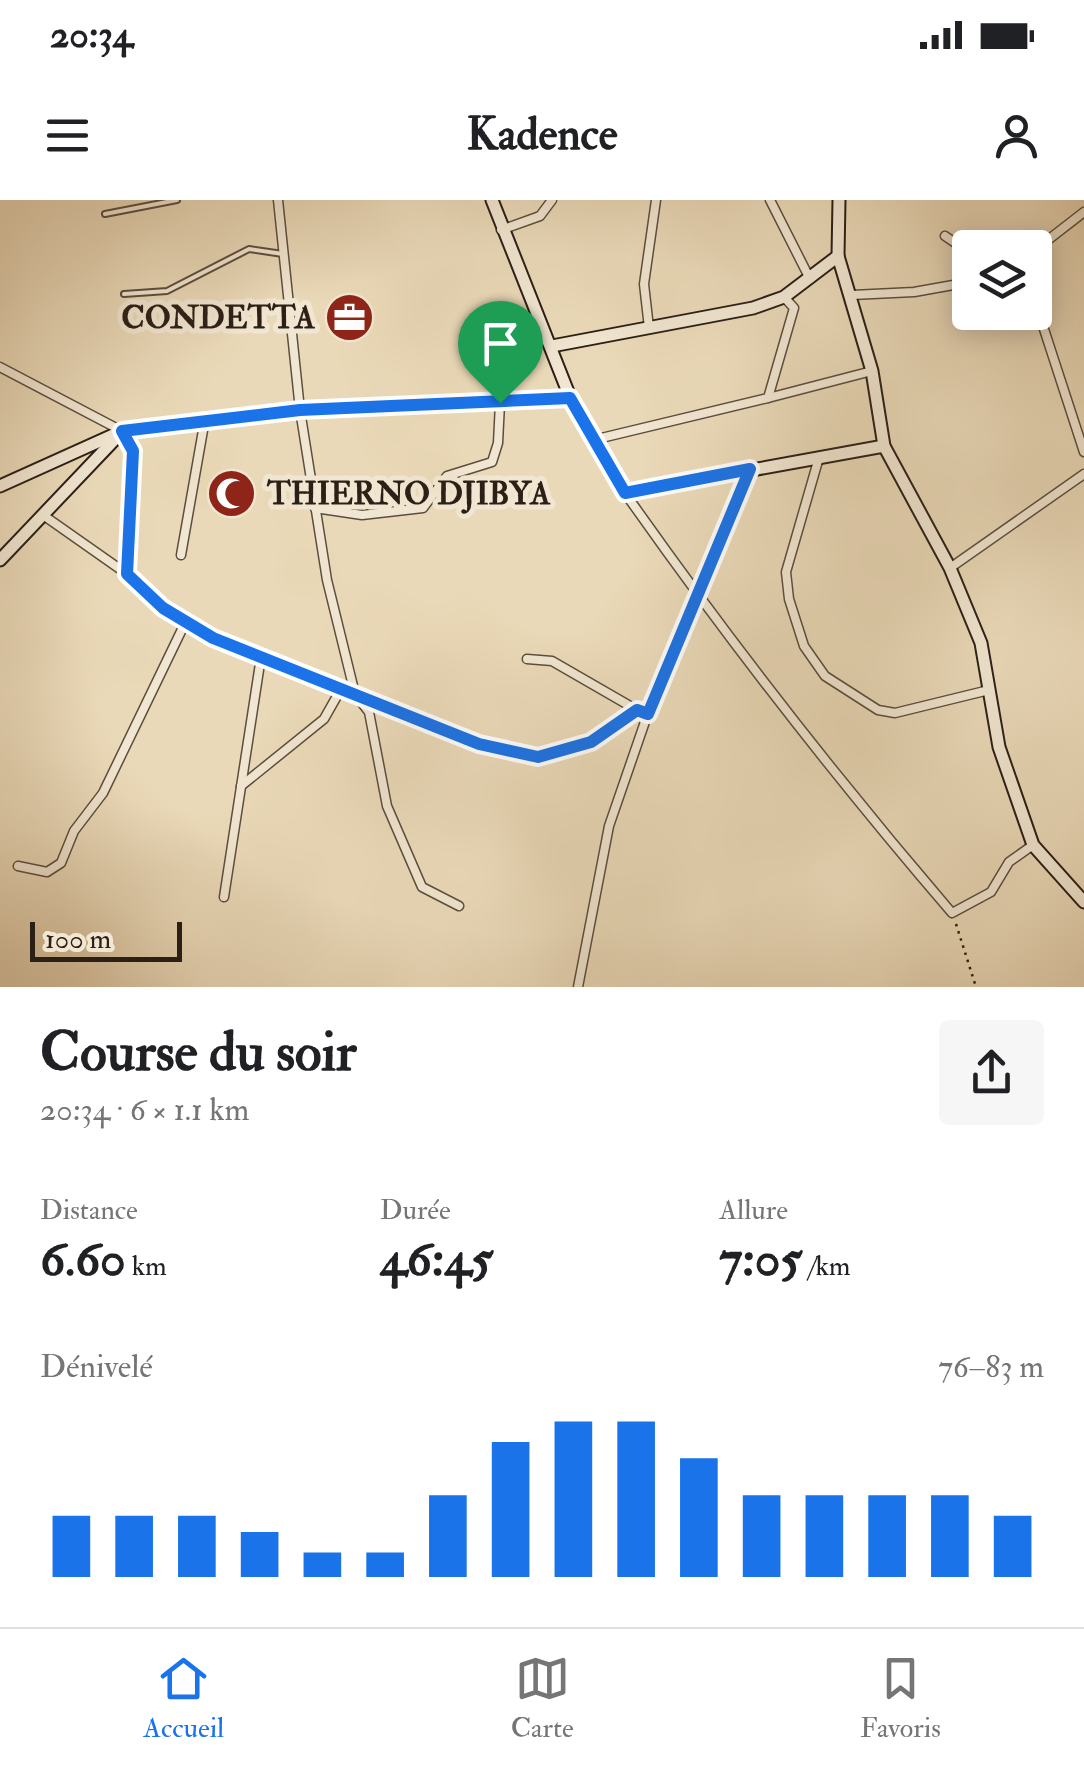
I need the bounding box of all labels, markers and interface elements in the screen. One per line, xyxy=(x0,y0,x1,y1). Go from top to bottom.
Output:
text: 20:34 xyxy=(50,11,133,59)
text: Kadence xyxy=(467,107,617,163)
icon: menu xyxy=(40,108,95,163)
icon: person xyxy=(989,108,1044,163)
map controls xyxy=(952,230,1052,330)
button: layers xyxy=(952,230,1052,330)
office icon: CONDETTA xyxy=(324,292,376,344)
place label: CONDETTA xyxy=(121,298,316,338)
pin xyxy=(458,301,543,404)
icon: arrive xyxy=(473,316,528,371)
mosque icon: THIERNO DJIBYA xyxy=(206,468,258,520)
place label: THIERNO DJIBYA xyxy=(266,474,551,514)
scale bar xyxy=(30,917,182,961)
text: 100 m xyxy=(45,922,111,957)
text: Course du soir xyxy=(40,1018,357,1087)
button: share xyxy=(939,1020,1044,1125)
text: 20:34 · 6 × 1.1 km xyxy=(40,1090,249,1130)
text: Distance xyxy=(40,1193,138,1228)
text: Durée xyxy=(380,1193,451,1228)
text: Allure xyxy=(719,1193,788,1228)
text: 6.60 xyxy=(40,1228,126,1291)
text: 46:45 xyxy=(380,1228,493,1291)
text: 7:05 xyxy=(719,1228,802,1291)
text: km xyxy=(126,1249,167,1284)
text: /km xyxy=(802,1249,850,1284)
text: Dénivelé xyxy=(40,1347,153,1387)
text: 76–83 m xyxy=(938,1347,1044,1387)
tab: Accueil xyxy=(143,1651,224,1746)
tab: Carte xyxy=(511,1651,574,1746)
tab: Favoris xyxy=(860,1651,941,1746)

